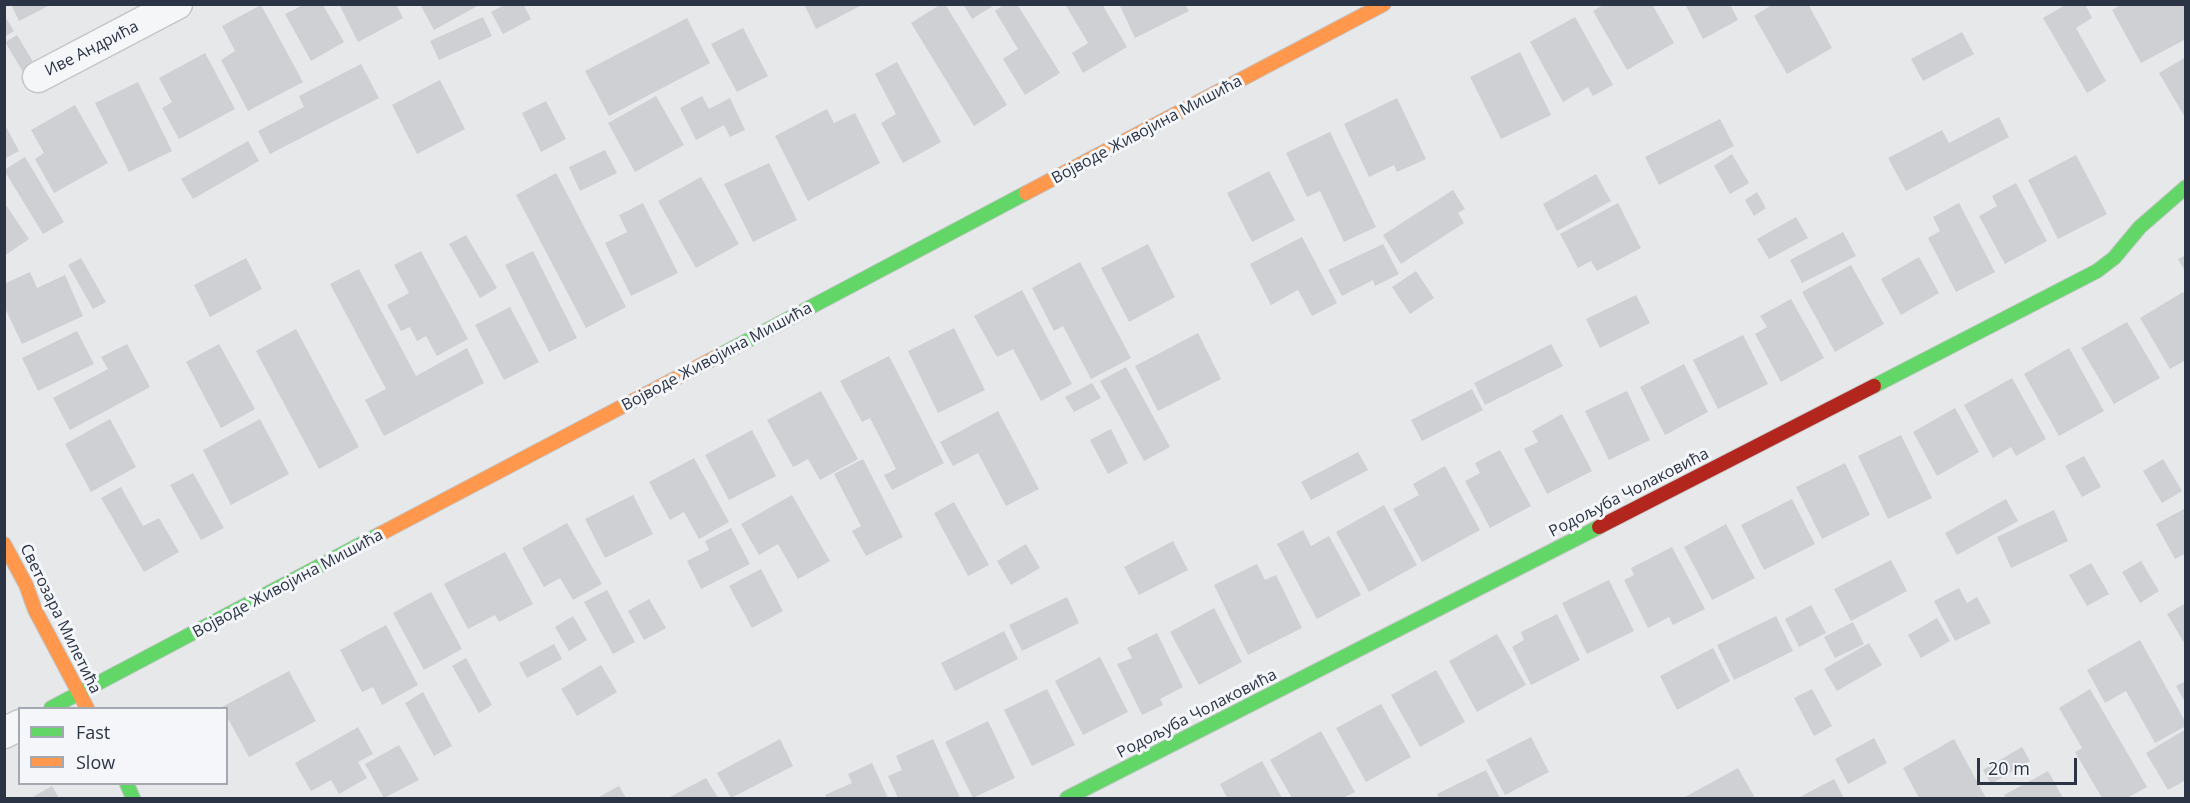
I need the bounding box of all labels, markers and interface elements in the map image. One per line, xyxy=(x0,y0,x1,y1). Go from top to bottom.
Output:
street label: Иве Андрића xyxy=(42,17,142,81)
street label: Војводе Живојина Мишића xyxy=(1049,72,1245,188)
street label: Војводе Живојина Мишића xyxy=(619,299,815,415)
street label: Родољуба Чолаковића xyxy=(1546,444,1712,542)
street label: Војводе Живојина Мишића xyxy=(190,526,386,642)
street label: Светозара Милетића xyxy=(15,541,105,697)
street label: Родољуба Чолаковића xyxy=(1114,665,1280,763)
legend xyxy=(18,707,228,785)
text: Fast xyxy=(76,720,110,744)
scale bar xyxy=(1980,746,2080,784)
text: Slow xyxy=(76,750,115,774)
text: 20 m xyxy=(1988,756,2030,780)

